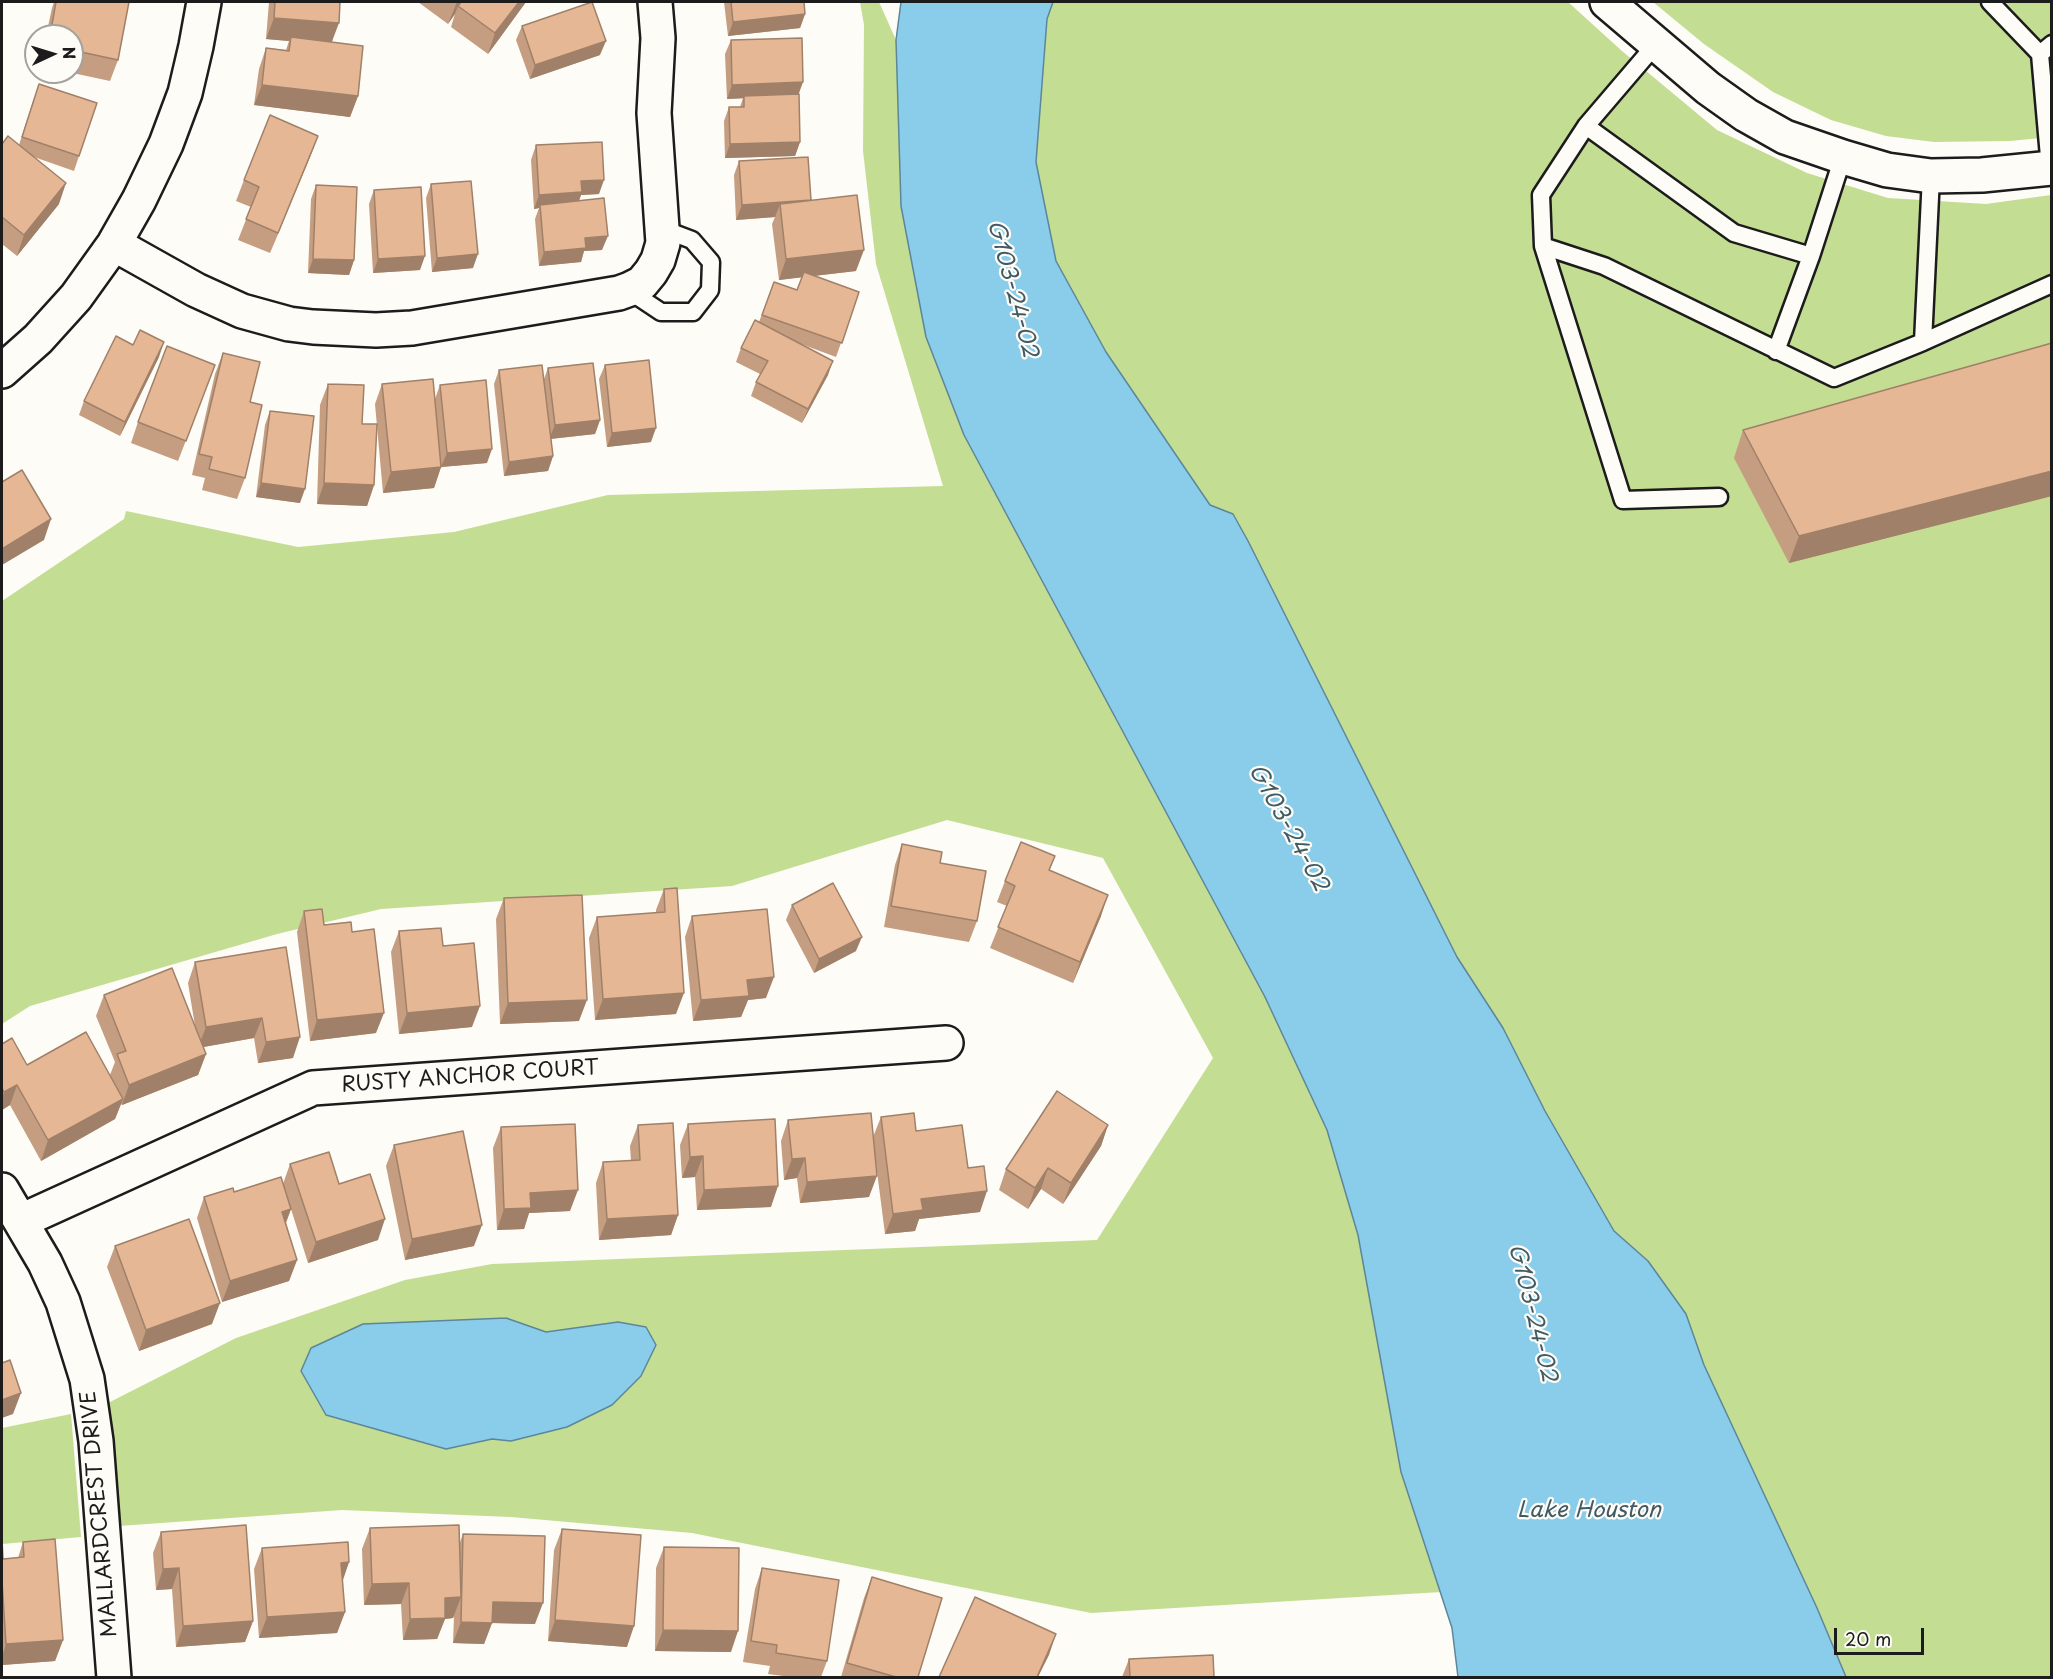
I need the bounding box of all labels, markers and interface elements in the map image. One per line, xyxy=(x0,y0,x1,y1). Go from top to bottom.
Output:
north arrow xyxy=(24,24,84,84)
text: N xyxy=(58,46,82,60)
water label: G103-24-02 xyxy=(981,217,1043,361)
water label: G103-24-02 xyxy=(1242,760,1334,896)
street label: RUSTY ANCHOR COURT xyxy=(340,1055,600,1099)
water label: G103-24-02 xyxy=(1502,1241,1562,1385)
street label: MALLARDCREST DRIVE xyxy=(77,1390,123,1638)
water label: Lake Houston xyxy=(1517,1498,1661,1524)
scale bar xyxy=(1837,1616,1927,1654)
text: 20 m xyxy=(1845,1625,1891,1652)

